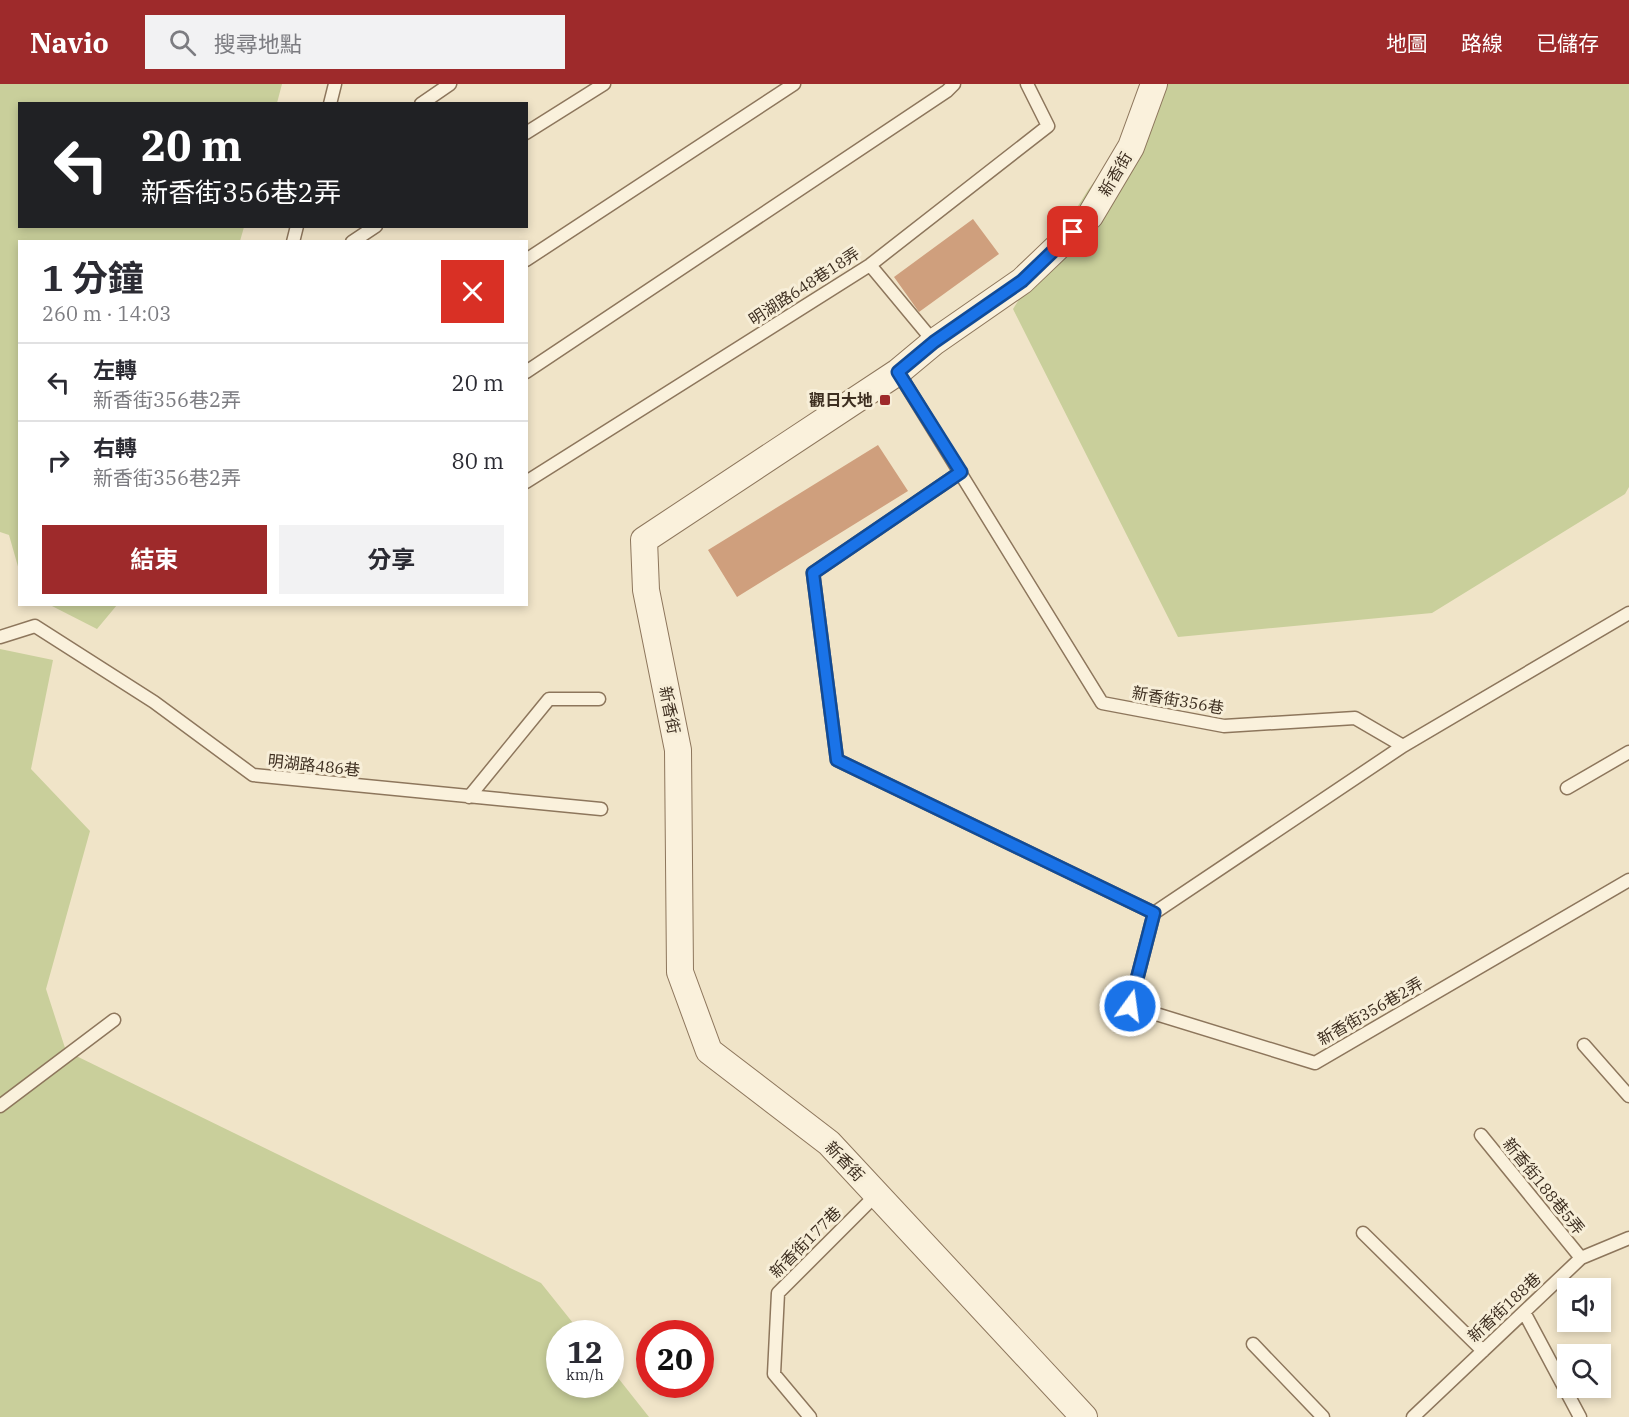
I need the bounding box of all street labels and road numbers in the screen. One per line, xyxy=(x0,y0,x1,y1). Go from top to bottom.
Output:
street label: 新香街 xyxy=(1094,148,1136,200)
street label: 明湖路648巷18弄 xyxy=(745,243,863,329)
street label: 新香街356巷 xyxy=(1131,682,1225,718)
street label: 新香街 xyxy=(656,685,684,735)
street label: 明湖路486巷 xyxy=(267,750,361,780)
street label: 新香街356巷2弄 xyxy=(1314,973,1426,1049)
street label: 新香街188巷5弄 xyxy=(1499,1134,1589,1238)
street label: 新香街 xyxy=(821,1137,869,1185)
street label: 新香街177巷 xyxy=(765,1202,845,1282)
street label: 新香街188巷 xyxy=(1463,1268,1545,1346)

